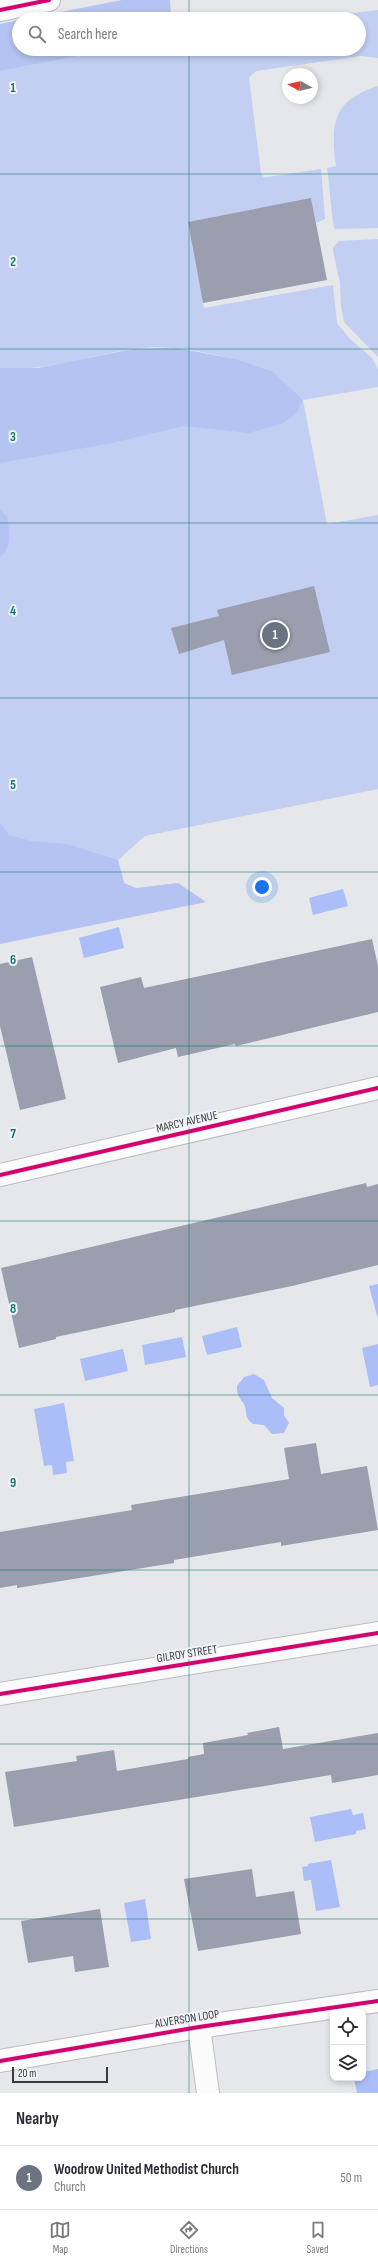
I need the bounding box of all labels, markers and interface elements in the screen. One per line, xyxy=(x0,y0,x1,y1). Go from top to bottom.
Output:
search box xyxy=(12,12,366,56)
icon: search xyxy=(26,23,48,45)
text: Search here xyxy=(58,25,118,44)
north arrow xyxy=(282,68,318,104)
text: 1 xyxy=(10,80,16,96)
text: 2 xyxy=(10,254,16,270)
text: 3 xyxy=(10,429,16,445)
text: 4 xyxy=(10,603,16,619)
pin: 1 xyxy=(262,620,288,650)
text: 5 xyxy=(10,777,16,793)
your location xyxy=(252,877,272,897)
text: 6 xyxy=(10,952,16,968)
street label: MARCY AVENUE xyxy=(155,1108,219,1136)
text: 7 xyxy=(10,1126,16,1142)
text: 8 xyxy=(10,1301,16,1317)
text: 9 xyxy=(10,1475,16,1491)
street label: GILROY STREET xyxy=(156,1642,219,1666)
street label: ALVERSON LOOP xyxy=(153,2007,220,2032)
map controls xyxy=(330,2009,366,2081)
button: locate xyxy=(330,2009,366,2045)
button: layers xyxy=(330,2045,366,2081)
scale bar xyxy=(12,2065,108,2084)
text: 20 m xyxy=(18,2067,36,2080)
text: Nearby xyxy=(16,2109,59,2129)
text: Woodrow United Methodist Church xyxy=(54,2160,239,2179)
text: 1 xyxy=(26,2170,32,2186)
text: 50 m xyxy=(341,2170,362,2186)
text: Church xyxy=(54,2179,86,2195)
tab: Map xyxy=(49,2219,71,2256)
tab: Directions xyxy=(170,2219,208,2256)
tab: Saved xyxy=(307,2219,329,2256)

